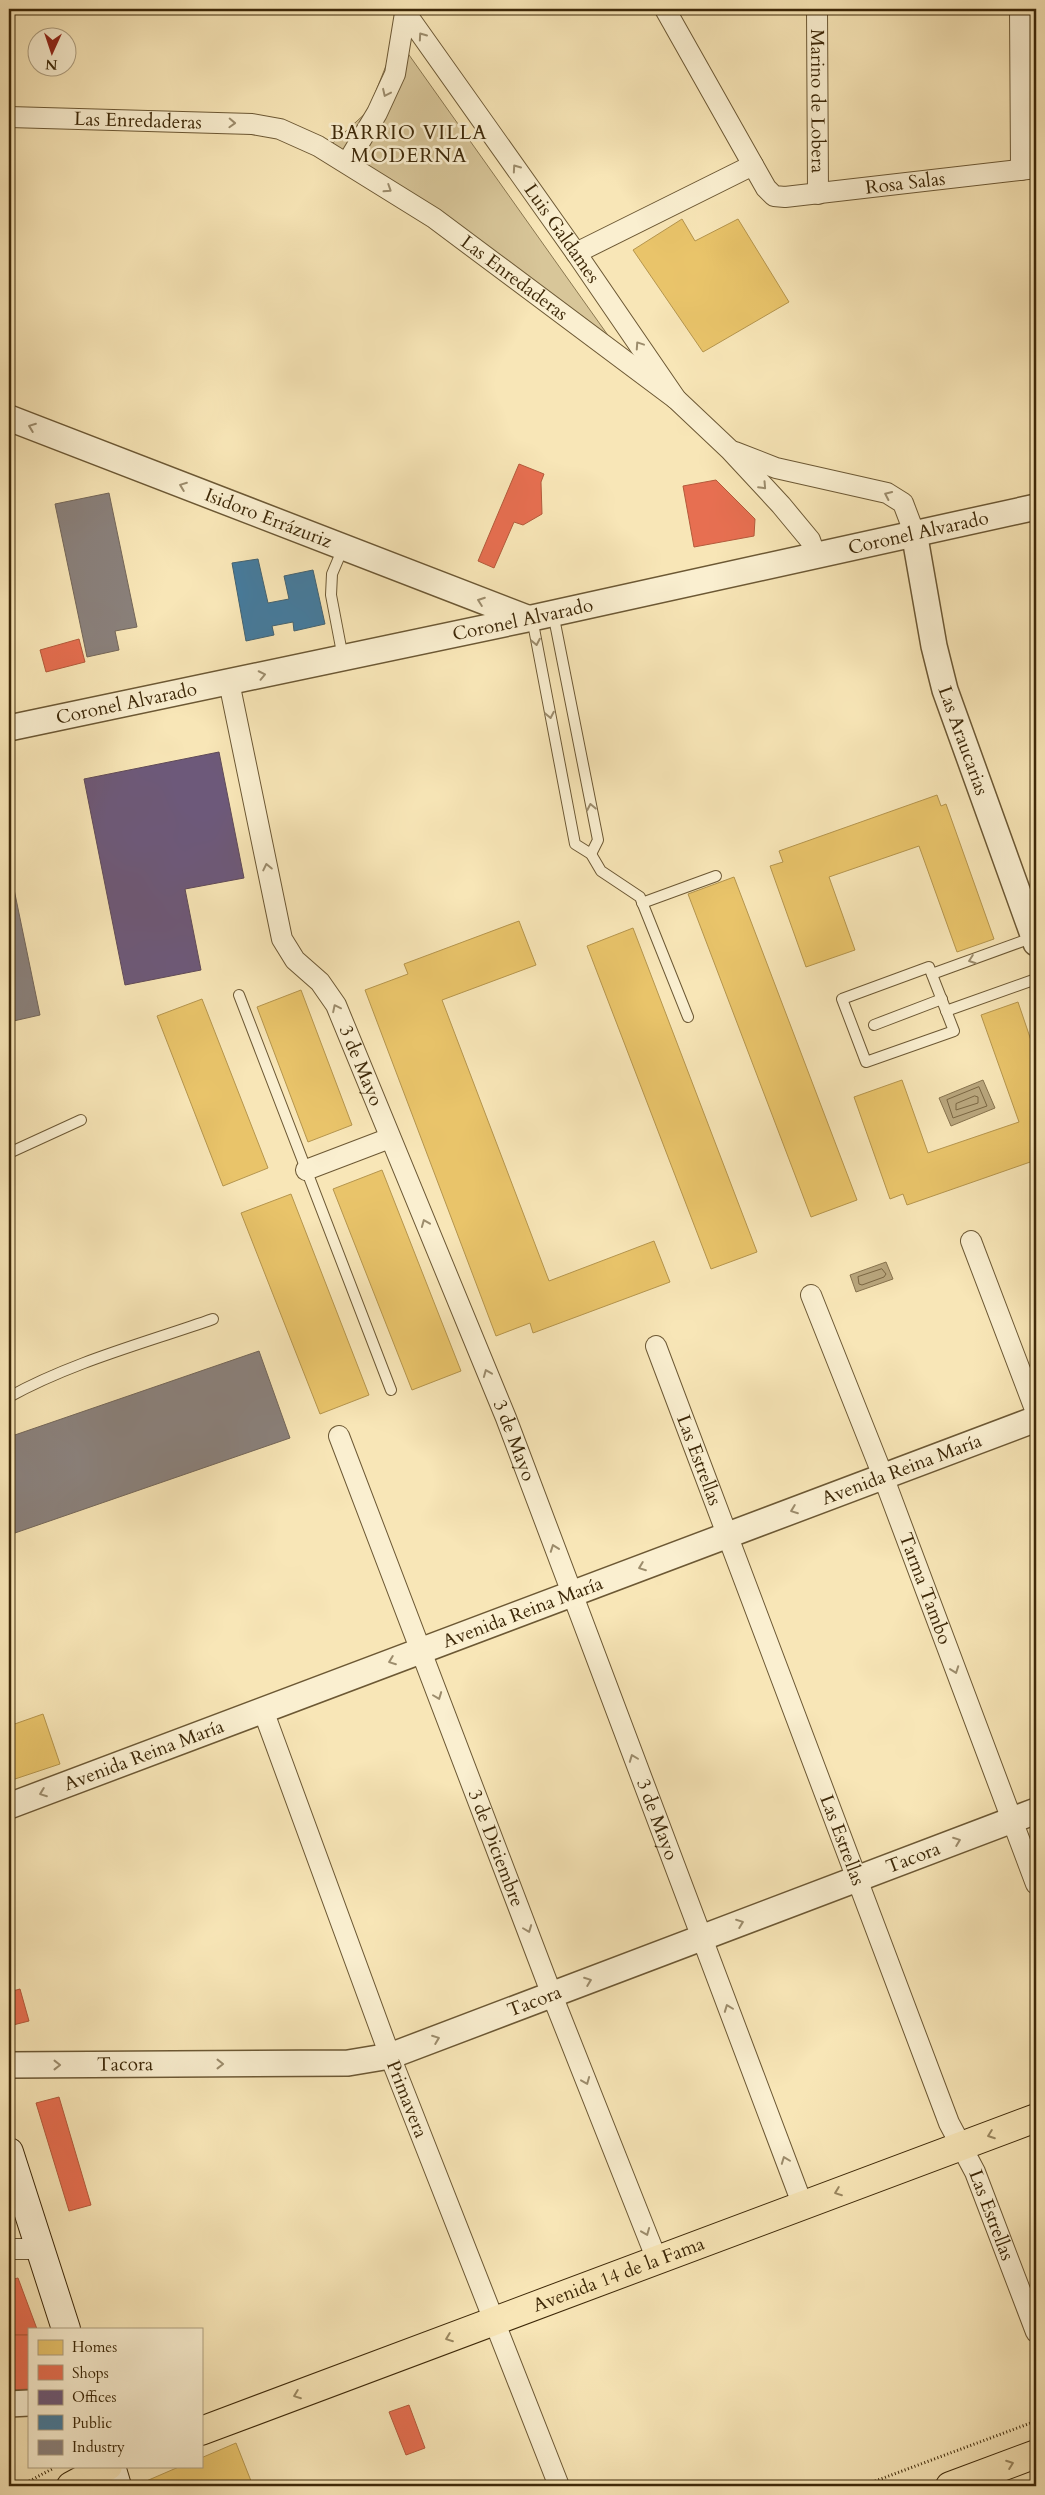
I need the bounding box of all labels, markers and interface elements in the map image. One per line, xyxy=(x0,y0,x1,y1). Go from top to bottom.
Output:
north arrow xyxy=(28,28,78,78)
street label: Marino de Lobera xyxy=(804,29,831,173)
one-way arrow xyxy=(419,32,428,42)
text: N xyxy=(45,55,58,74)
one-way arrow xyxy=(382,88,392,97)
street label: Las Enredaderas xyxy=(74,106,202,136)
one-way arrow xyxy=(229,118,237,128)
district label: BARRIO VILLA MODERNA xyxy=(331,119,487,169)
one-way arrow xyxy=(513,164,522,174)
street label: Rosa Salas xyxy=(864,166,947,201)
street label: Luis Galdames xyxy=(518,178,606,288)
one-way arrow xyxy=(383,183,392,192)
street label: Las Enredaderas xyxy=(455,229,573,327)
one-way arrow xyxy=(636,341,645,350)
one-way arrow xyxy=(28,422,36,432)
one-way arrow xyxy=(757,481,766,490)
one-way arrow xyxy=(179,482,188,492)
street label: Isidoro Errázuriz xyxy=(201,482,336,555)
one-way arrow xyxy=(884,490,893,501)
street label: Coronel Alvarado xyxy=(846,505,991,561)
street label: Coronel Alvarado xyxy=(450,592,596,647)
one-way arrow xyxy=(478,597,486,607)
one-way arrow xyxy=(531,638,541,647)
one-way arrow xyxy=(257,670,266,681)
street label: Coronel Alvarado xyxy=(54,676,199,731)
street label: Las Araucarias xyxy=(932,683,995,799)
one-way arrow xyxy=(545,710,555,719)
one-way arrow xyxy=(587,803,597,811)
one-way arrow xyxy=(263,863,273,871)
one-way arrow xyxy=(968,954,977,964)
one-way arrow xyxy=(332,1004,342,1013)
street label: 3 de Mayo xyxy=(333,1021,389,1110)
one-way arrow xyxy=(421,1219,432,1228)
one-way arrow xyxy=(483,1369,493,1378)
street label: 3 de Mayo xyxy=(487,1396,542,1485)
street label: Las Estrellas xyxy=(670,1411,728,1509)
street label: Avenida Reina María xyxy=(818,1428,986,1512)
one-way arrow xyxy=(790,1504,799,1514)
street label: Tarma Tambo xyxy=(892,1529,958,1648)
one-way arrow xyxy=(550,1544,560,1553)
one-way arrow xyxy=(638,1561,647,1571)
street label: Avenida Reina María xyxy=(439,1570,607,1654)
one-way arrow xyxy=(388,1655,397,1665)
one-way arrow xyxy=(949,1665,959,1673)
one-way arrow xyxy=(432,1691,442,1700)
street label: Avenida Reina María xyxy=(60,1713,228,1797)
one-way arrow xyxy=(629,1754,639,1763)
street label: 3 de Mayo xyxy=(630,1775,684,1864)
street label: 3 de Diciembre xyxy=(462,1786,530,1911)
one-way arrow xyxy=(39,1787,48,1797)
street label: Las Estrellas xyxy=(813,1791,871,1889)
street label: Tacora xyxy=(882,1835,944,1880)
one-way arrow xyxy=(952,1837,961,1847)
one-way arrow xyxy=(735,1919,744,1929)
one-way arrow xyxy=(522,1925,532,1933)
one-way arrow xyxy=(583,1977,592,1987)
street label: Tacora xyxy=(503,1979,565,2023)
one-way arrow xyxy=(724,2004,734,2013)
one-way arrow xyxy=(431,2035,440,2045)
street label: Tacora xyxy=(97,2051,153,2077)
street label: Primavera xyxy=(380,2057,434,2142)
one-way arrow xyxy=(216,2059,224,2069)
one-way arrow xyxy=(54,2060,62,2070)
one-way arrow xyxy=(580,2076,591,2085)
one-way arrow xyxy=(987,2129,995,2139)
one-way arrow xyxy=(781,2156,791,2165)
street label: Las Estrellas xyxy=(962,2166,1021,2264)
one-way arrow xyxy=(835,2186,843,2196)
one-way arrow xyxy=(640,2227,650,2236)
street label: Avenida 14 de la Fama xyxy=(529,2230,708,2318)
legend xyxy=(28,2328,202,2468)
one-way arrow xyxy=(445,2332,454,2342)
text: Homes xyxy=(72,2337,117,2357)
text: Shops xyxy=(72,2363,109,2383)
text: Offices xyxy=(72,2387,117,2407)
one-way arrow xyxy=(293,2389,302,2399)
text: Public xyxy=(72,2413,112,2433)
text: Industry xyxy=(72,2437,125,2457)
one-way arrow xyxy=(1005,2460,1013,2470)

